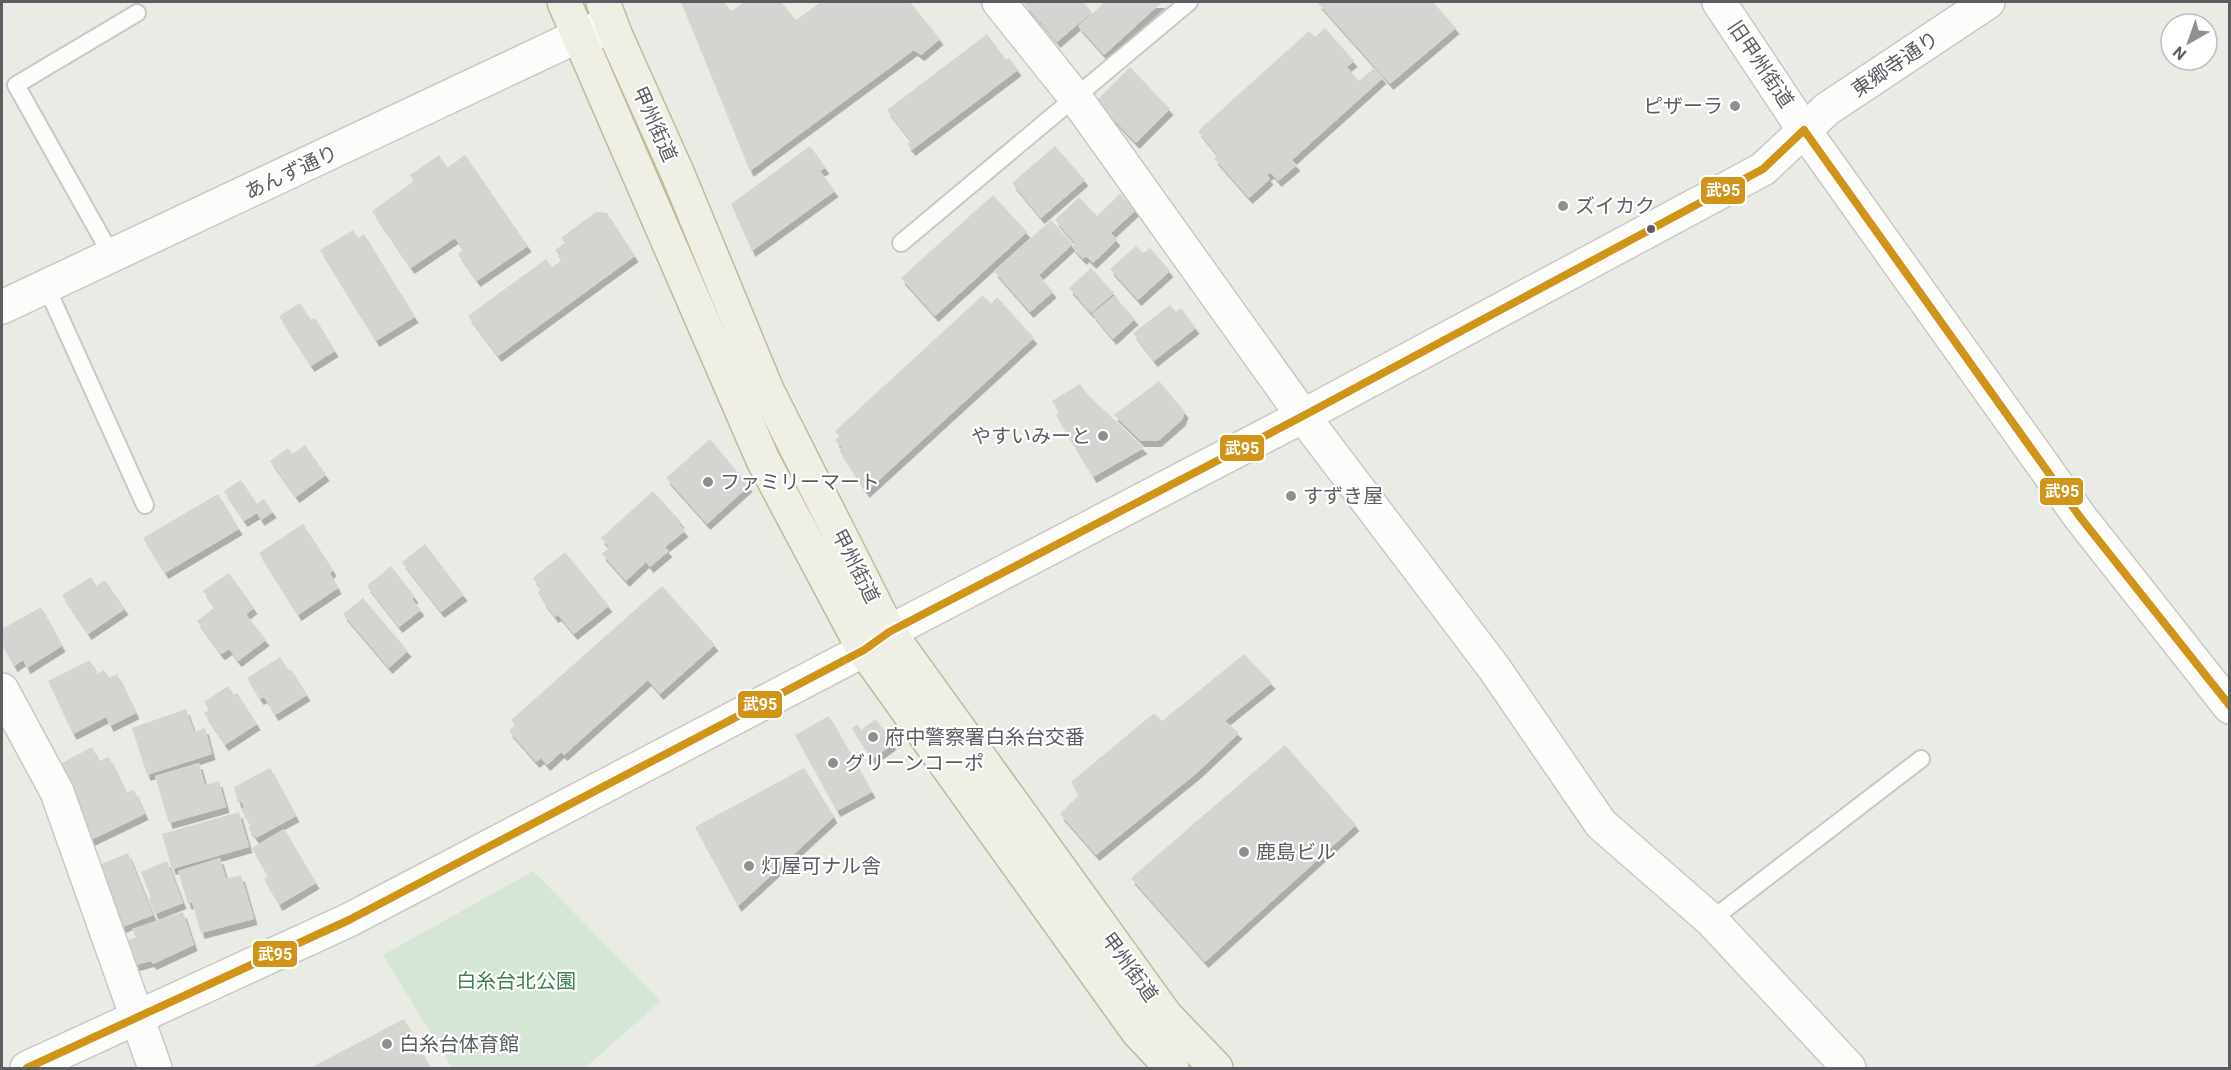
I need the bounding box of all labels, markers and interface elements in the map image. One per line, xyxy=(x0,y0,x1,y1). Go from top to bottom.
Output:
north arrow xyxy=(2159,12,2219,72)
street label: 旧甲州街道 xyxy=(1723,16,1799,112)
street label: 東郷寺通り xyxy=(1847,26,1943,102)
text: N xyxy=(2169,42,2190,64)
street label: 甲州街道 xyxy=(628,83,682,165)
place label: ピザーラ xyxy=(1643,94,1723,118)
marker: ピザーラ xyxy=(1728,99,1742,113)
street label: あんず通り xyxy=(241,140,341,204)
line badge: 武95 xyxy=(1700,176,1746,205)
text: 武95 xyxy=(1706,181,1740,200)
place label: ズイカク xyxy=(1575,194,1655,218)
marker: ズイカク xyxy=(1556,199,1570,213)
unlabelled marker xyxy=(1645,223,1657,235)
place label: やすいみーと xyxy=(971,424,1091,448)
marker: やすいみーと xyxy=(1096,429,1110,443)
line badge: 武95 xyxy=(1219,434,1265,462)
text: 武95 xyxy=(1225,439,1259,458)
place label: ファミリーマート xyxy=(720,470,880,494)
marker: ファミリーマート xyxy=(701,475,715,489)
line badge: 武95 xyxy=(2039,477,2084,506)
text: 武95 xyxy=(2045,482,2079,501)
place label: すずき屋 xyxy=(1303,484,1383,508)
marker: すずき屋 xyxy=(1284,489,1298,503)
street label: 甲州街道 xyxy=(827,525,885,607)
line badge: 武95 xyxy=(737,690,783,719)
text: 武95 xyxy=(743,695,777,714)
place label: 府中警察署白糸台交番 xyxy=(885,725,1085,749)
marker: 府中警察署白糸台交番 xyxy=(866,730,880,744)
place label: グリーンコーポ xyxy=(845,751,984,775)
marker: グリーンコーポ xyxy=(826,756,840,770)
place label: 鹿島ビル xyxy=(1256,840,1336,864)
marker: 鹿島ビル xyxy=(1237,845,1251,859)
place label: 灯屋可ナル舎 xyxy=(761,854,881,878)
marker: 灯屋可ナル舎 xyxy=(742,859,756,873)
street label: 甲州街道 xyxy=(1097,928,1163,1006)
line badge: 武95 xyxy=(252,940,298,968)
text: 武95 xyxy=(258,945,292,964)
park label: 白糸台北公園 xyxy=(456,969,576,993)
place label: 白糸台体育館 xyxy=(399,1032,519,1056)
marker: 白糸台体育館 xyxy=(380,1037,394,1051)

